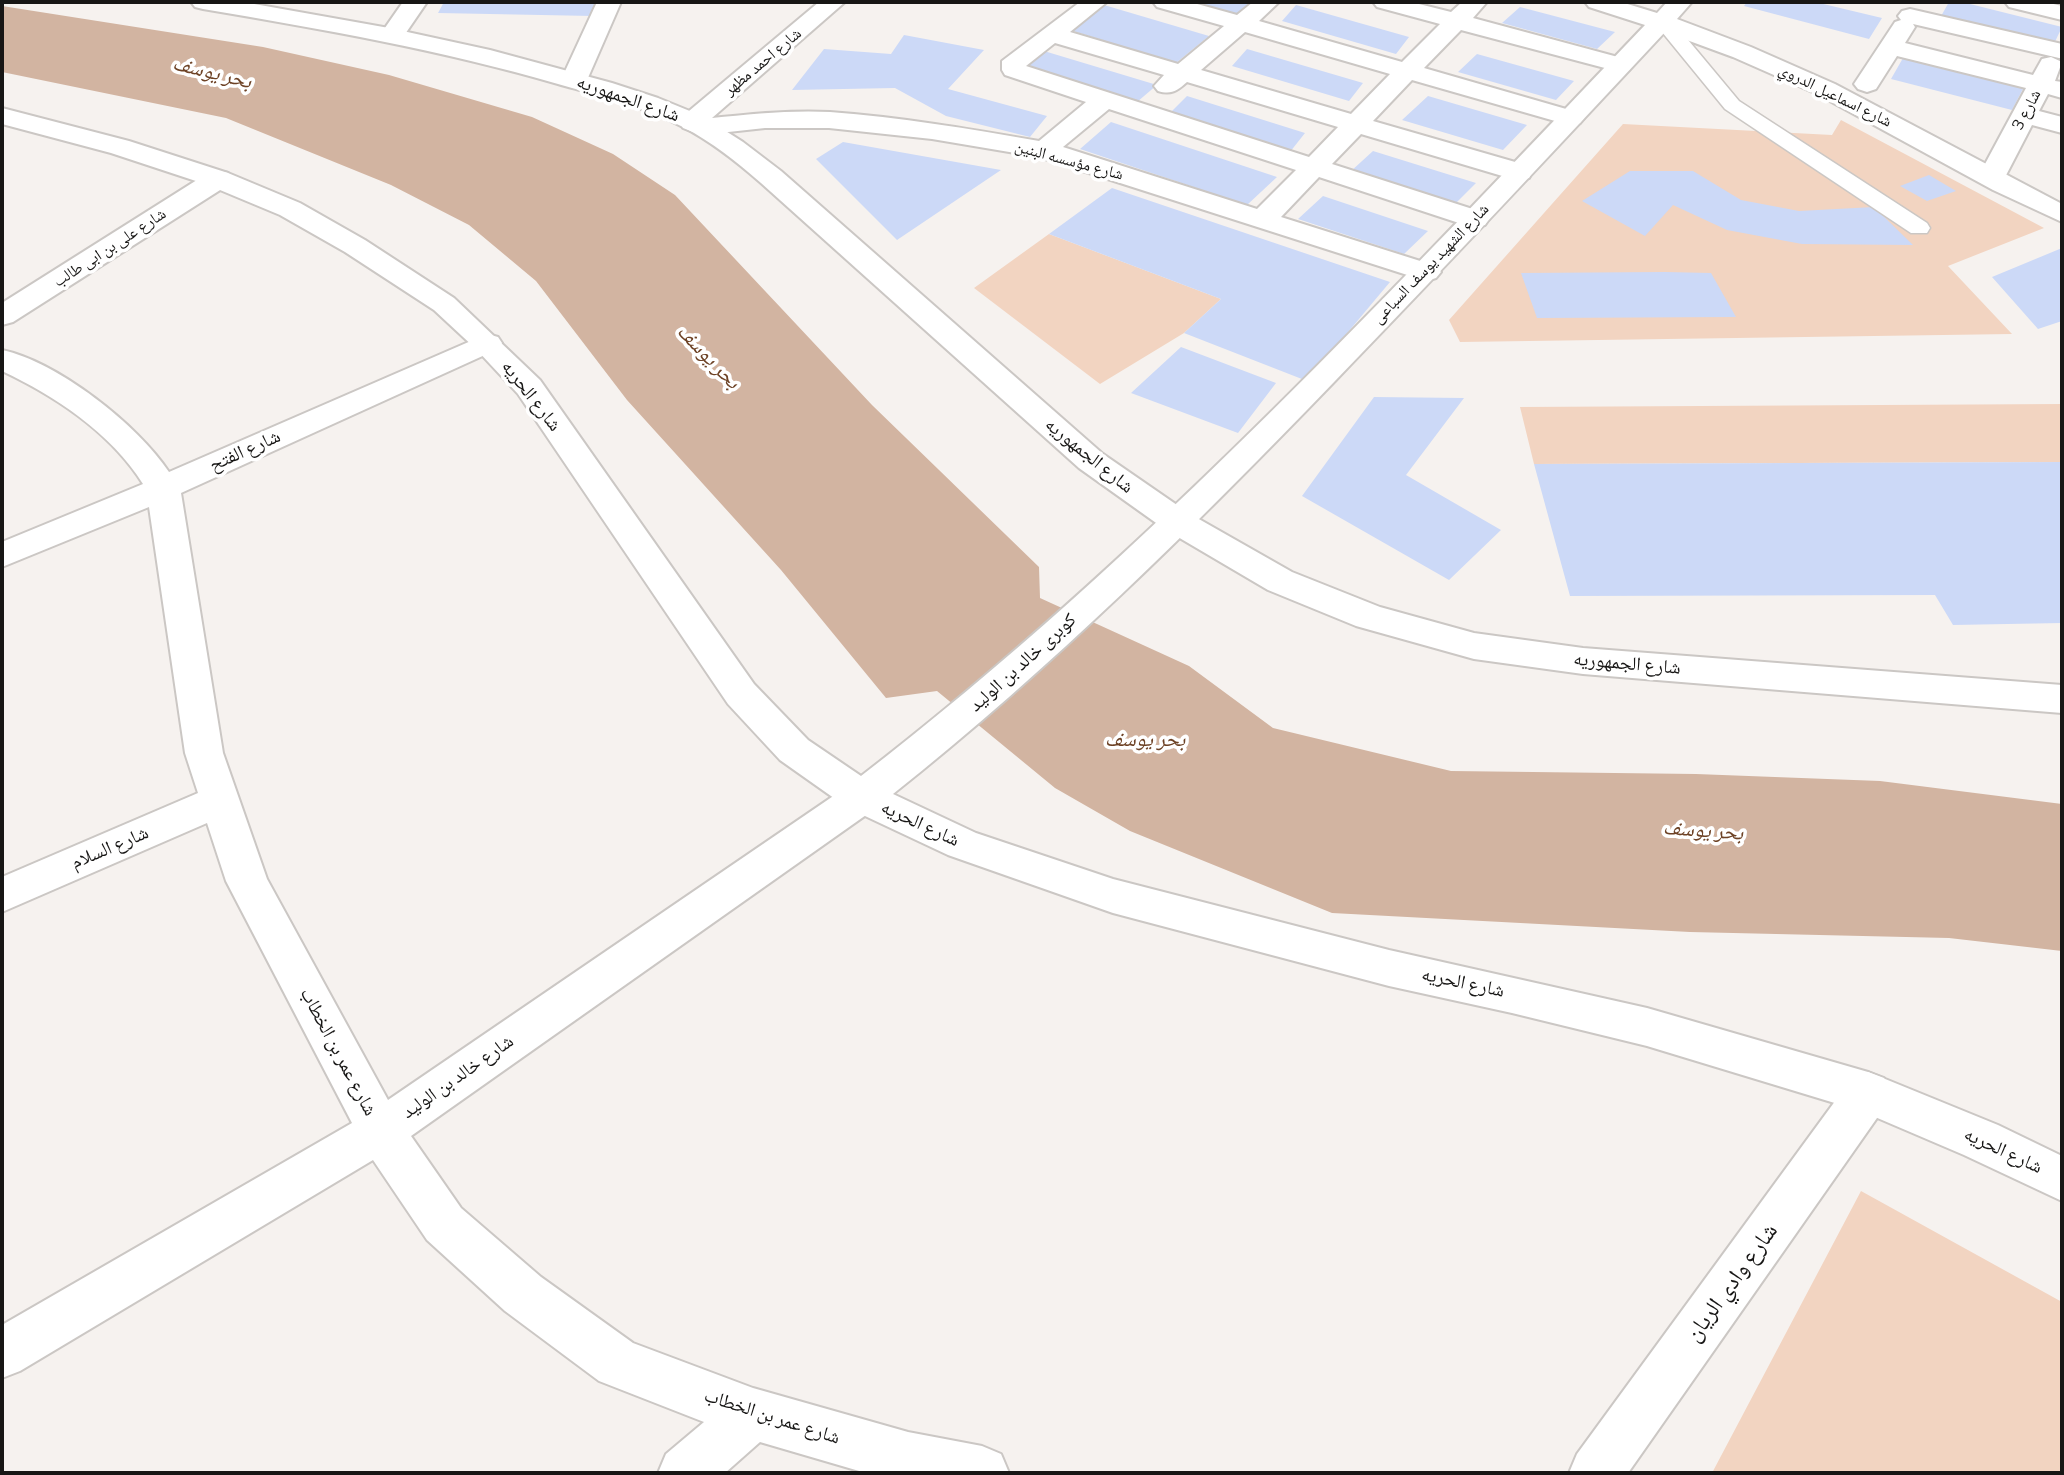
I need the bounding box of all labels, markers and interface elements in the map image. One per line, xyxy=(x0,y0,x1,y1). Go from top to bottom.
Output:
street label: شارع احمد مظهر xyxy=(720,24,806,100)
water label: بحر يوسف xyxy=(170,51,254,95)
street label: شارع اسماعيل الدروي xyxy=(1775,60,1895,132)
street label: شارع الجمهوريه xyxy=(573,71,683,127)
street label: شارع 3 xyxy=(2008,87,2046,133)
street label: شارع مؤسسه البنين xyxy=(1013,137,1125,185)
street label: شارع الشهيد يوسف السباعى xyxy=(1369,200,1493,328)
street label: شارع على بن ابى طالب xyxy=(50,204,170,292)
water label: بحر يوسف xyxy=(671,319,745,395)
street label: شارع الحريه xyxy=(496,356,566,436)
street label: شارع الجمهوريه xyxy=(1040,413,1138,499)
street label: شارع الفتح xyxy=(206,425,284,477)
street label: كوبرى خالد بن الوليد xyxy=(965,609,1081,717)
street label: شارع الجمهوريه xyxy=(1572,648,1682,680)
water label: بحر يوسف xyxy=(1105,727,1185,753)
street label: شارع الحريه xyxy=(877,796,963,852)
water label: بحر يوسف xyxy=(1662,816,1744,846)
street label: شارع السلام xyxy=(68,821,152,875)
street label: شارع الحريه xyxy=(1420,963,1506,1003)
street label: شارع عمر بن الخطاب xyxy=(295,984,381,1120)
street label: شارع خالد بن الوليد xyxy=(398,1030,518,1124)
street label: شارع الحريه xyxy=(1960,1123,2046,1179)
street label: شارع وادي الريان xyxy=(1680,1218,1784,1348)
street label: شارع عمر بن الخطاب xyxy=(701,1384,843,1450)

